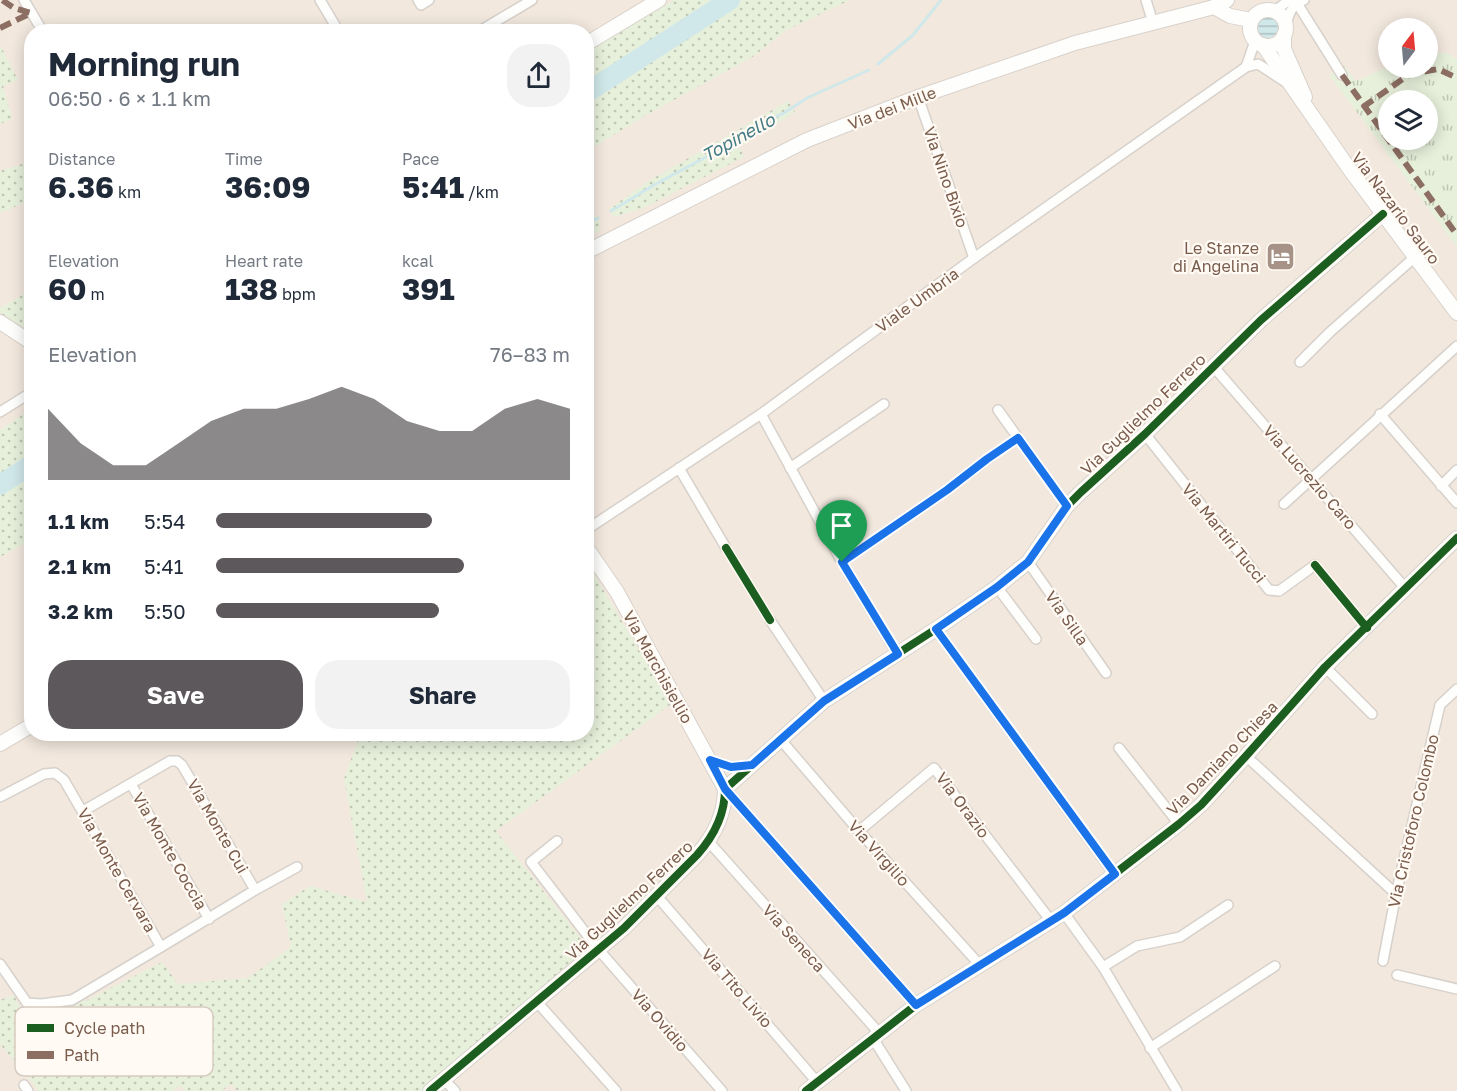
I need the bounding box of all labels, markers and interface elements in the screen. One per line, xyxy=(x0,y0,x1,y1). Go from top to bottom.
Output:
north arrow xyxy=(1378,18,1438,78)
map controls xyxy=(1378,18,1438,150)
text: Morning run xyxy=(48,44,240,83)
button: share xyxy=(507,44,570,107)
street label: Via dei Mille xyxy=(845,82,939,134)
text: 06:50 · 6 × 1.1 km xyxy=(48,86,211,110)
button: layers xyxy=(1378,90,1438,150)
water label: Topinello xyxy=(698,107,779,166)
street label: Via Nino Bixio xyxy=(919,124,973,230)
street label: Via Nazario Sauro xyxy=(1347,148,1445,268)
text: Distance xyxy=(48,149,115,169)
text: Time xyxy=(225,149,263,169)
text: Pace xyxy=(402,149,439,169)
text: 6.36 xyxy=(48,169,114,205)
text: 36:09 xyxy=(225,169,311,205)
text: 5:41 xyxy=(402,169,464,205)
text: km xyxy=(114,182,141,202)
text: /km xyxy=(464,182,499,202)
place label: Le Stanze di Angelina xyxy=(1173,238,1259,276)
hotel icon: Le Stanze di Angelina xyxy=(1264,241,1296,273)
text: Elevation xyxy=(48,251,119,271)
text: Heart rate xyxy=(225,251,303,271)
text: kcal xyxy=(402,251,434,271)
street label: Viale Umbria xyxy=(872,263,962,337)
text: 60 xyxy=(48,271,87,307)
text: 138 xyxy=(225,271,278,307)
text: 391 xyxy=(402,271,455,307)
text: m xyxy=(87,284,105,304)
text: bpm xyxy=(278,284,316,304)
text: Elevation xyxy=(48,342,137,366)
text: 76–83 m xyxy=(490,342,570,366)
street label: Via Guglielmo Ferrero xyxy=(1076,349,1210,479)
street label: Via Lucrezio Caro xyxy=(1259,421,1361,533)
street label: Via Martiri Tucci xyxy=(1178,479,1270,587)
pin xyxy=(816,500,867,562)
text: 1.1 km xyxy=(48,509,109,533)
text: 5:54 xyxy=(144,509,185,533)
icon: arrive xyxy=(825,509,858,542)
text: 2.1 km xyxy=(48,554,111,578)
text: 5:41 xyxy=(144,554,184,578)
street label: Via Silla xyxy=(1041,587,1093,649)
text: 3.2 km xyxy=(48,599,113,623)
text: 5:50 xyxy=(144,599,186,623)
street label: Via Marchisiellio xyxy=(619,607,697,727)
button: Save xyxy=(48,660,303,729)
button: Share xyxy=(315,660,570,729)
street label: Via Damiano Chiesa xyxy=(1162,697,1282,819)
street label: Via Cristoforo Colombo xyxy=(1383,732,1443,910)
street label: Via Orazio xyxy=(932,768,994,842)
street label: Via Monte Cui xyxy=(183,775,253,877)
street label: Via Monte Coccia xyxy=(128,789,212,913)
street label: Via Monte Cervara xyxy=(73,804,161,936)
street label: Via Virgilio xyxy=(844,816,914,890)
street label: Via Guglielmo Ferrero xyxy=(561,836,697,964)
street label: Via Seneca xyxy=(758,900,830,976)
street label: Via Tito Livio xyxy=(697,944,777,1032)
street label: Via Ovidio xyxy=(627,984,693,1056)
legend xyxy=(15,1007,213,1076)
text: Cycle path xyxy=(64,1018,145,1038)
text: Path xyxy=(64,1045,99,1065)

